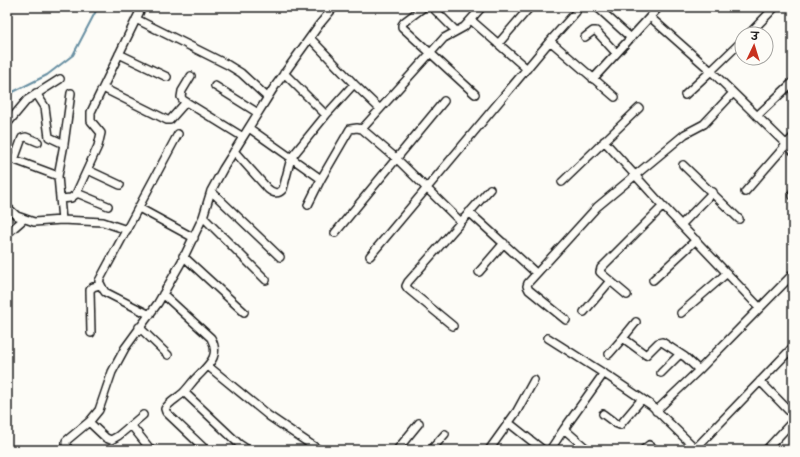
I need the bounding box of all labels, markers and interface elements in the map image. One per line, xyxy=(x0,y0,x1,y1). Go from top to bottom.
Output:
north arrow xyxy=(734,26,774,66)
text: उ xyxy=(750,30,760,43)

